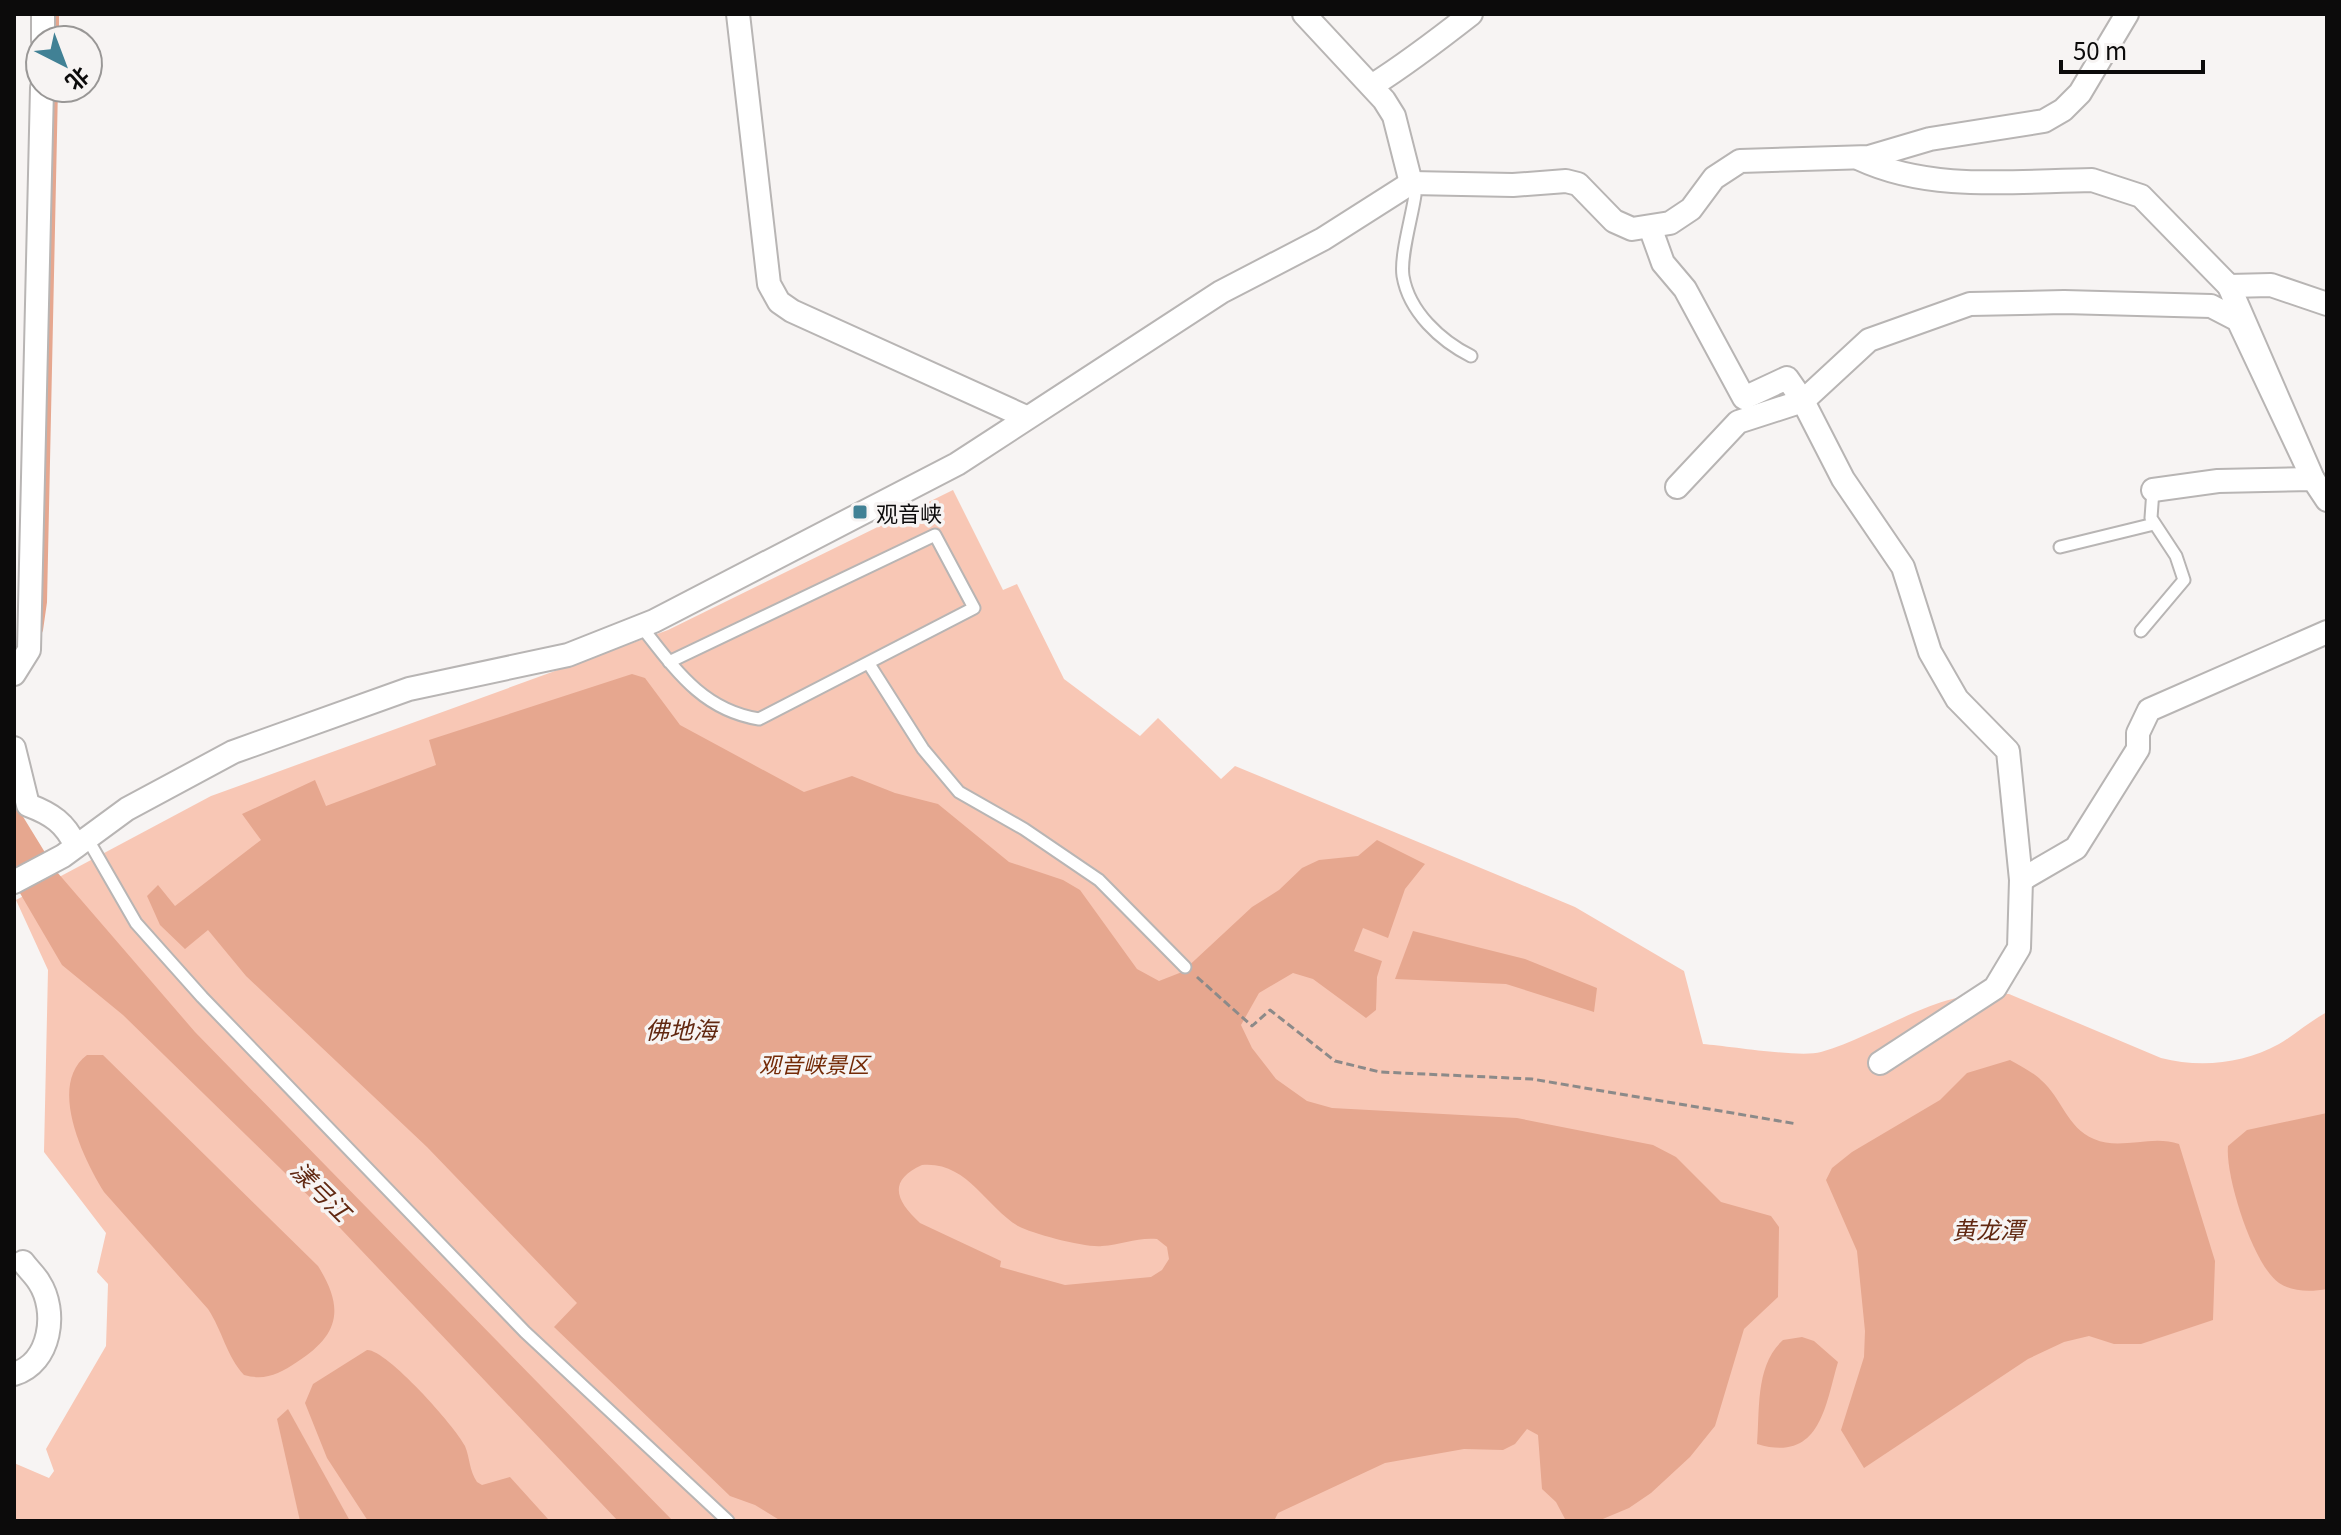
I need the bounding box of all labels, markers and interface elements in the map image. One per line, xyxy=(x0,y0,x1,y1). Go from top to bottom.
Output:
north arrow xyxy=(24,24,104,104)
scale bar xyxy=(2061,24,2203,74)
text: 50 m xyxy=(2073,32,2127,67)
text: 北 xyxy=(60,61,98,100)
place label: 观音峡 xyxy=(876,496,942,528)
marker: 观音峡 xyxy=(851,503,869,521)
water label: 佛地海 xyxy=(645,1011,720,1046)
park label: 观音峡景区 xyxy=(759,1047,872,1079)
water label: 漾弓江 xyxy=(284,1152,362,1230)
water label: 黄龙潭 xyxy=(1952,1211,2028,1246)

